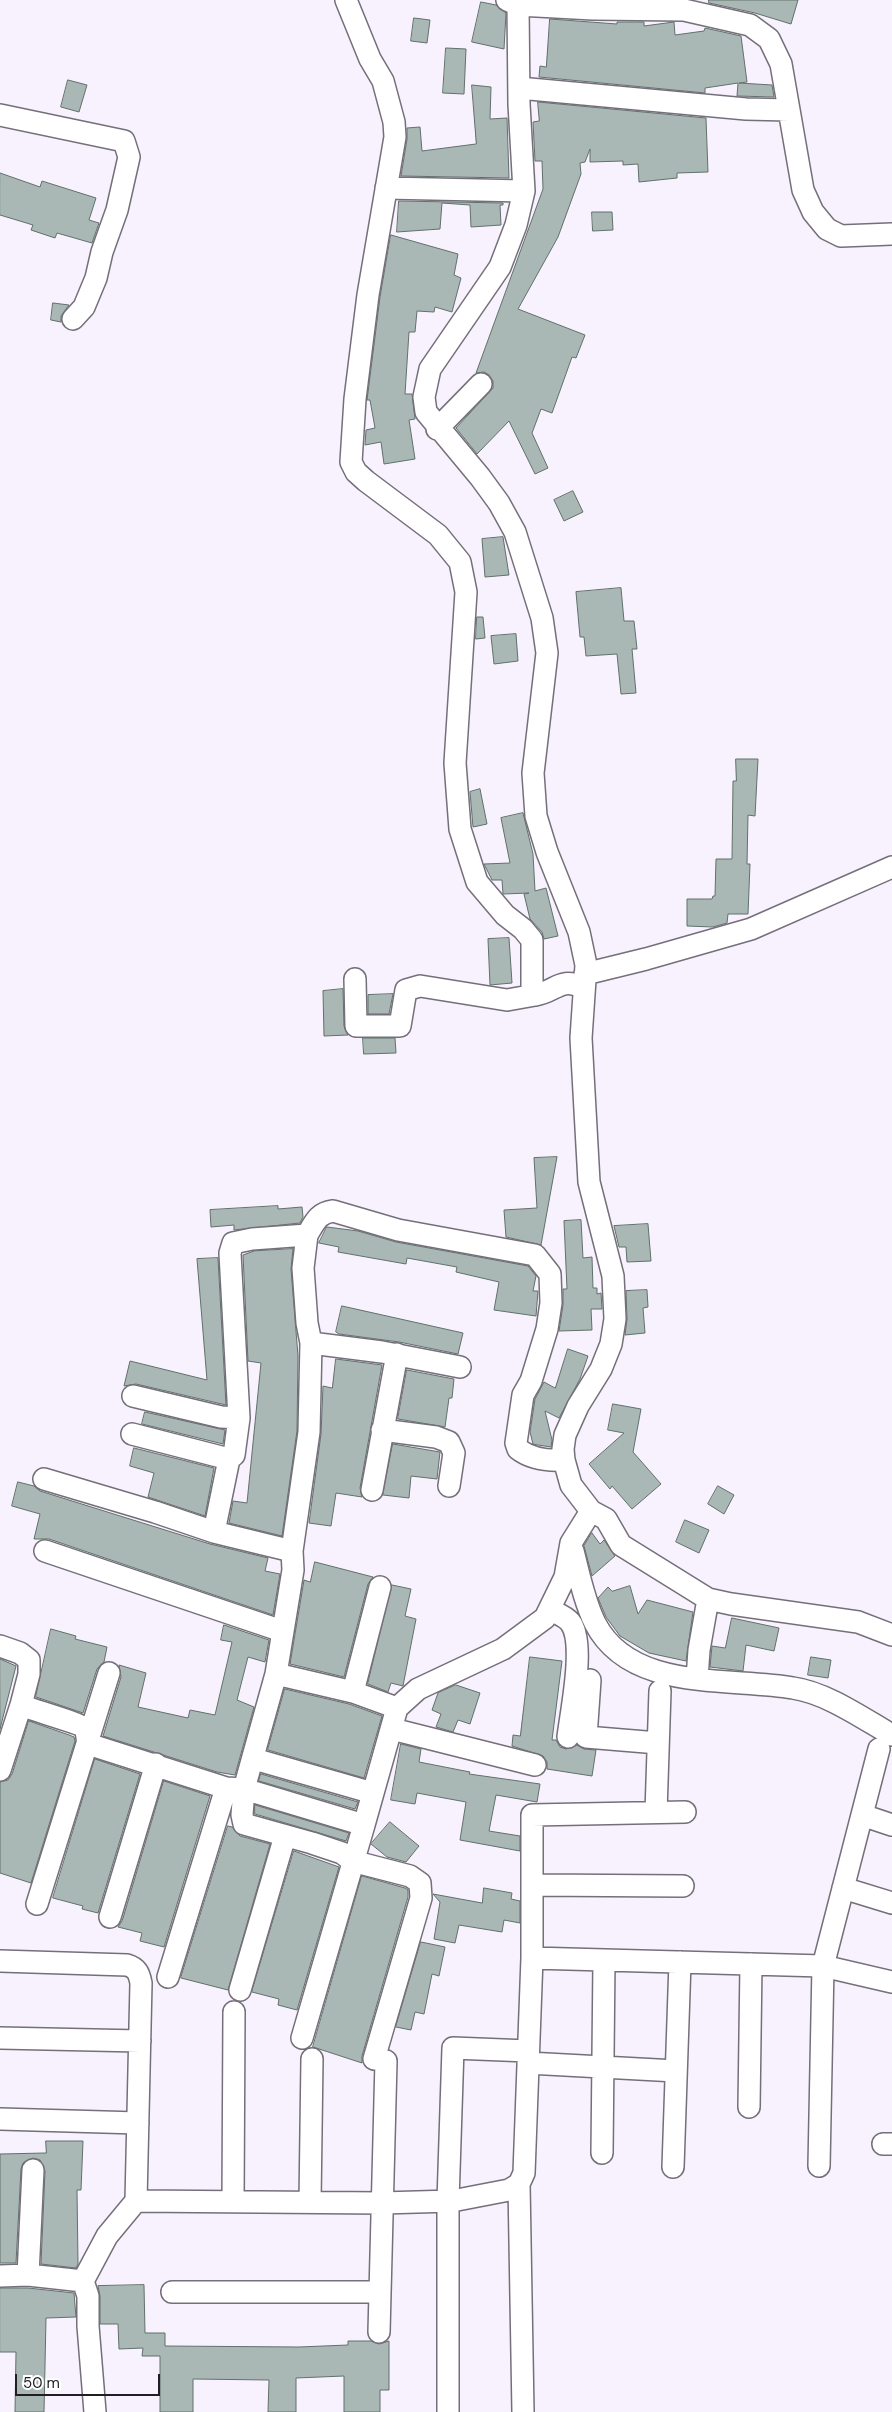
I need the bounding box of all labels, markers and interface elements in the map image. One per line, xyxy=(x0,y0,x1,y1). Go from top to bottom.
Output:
scale bar xyxy=(18,2364,162,2396)
text: 50 m xyxy=(23,2373,60,2393)

